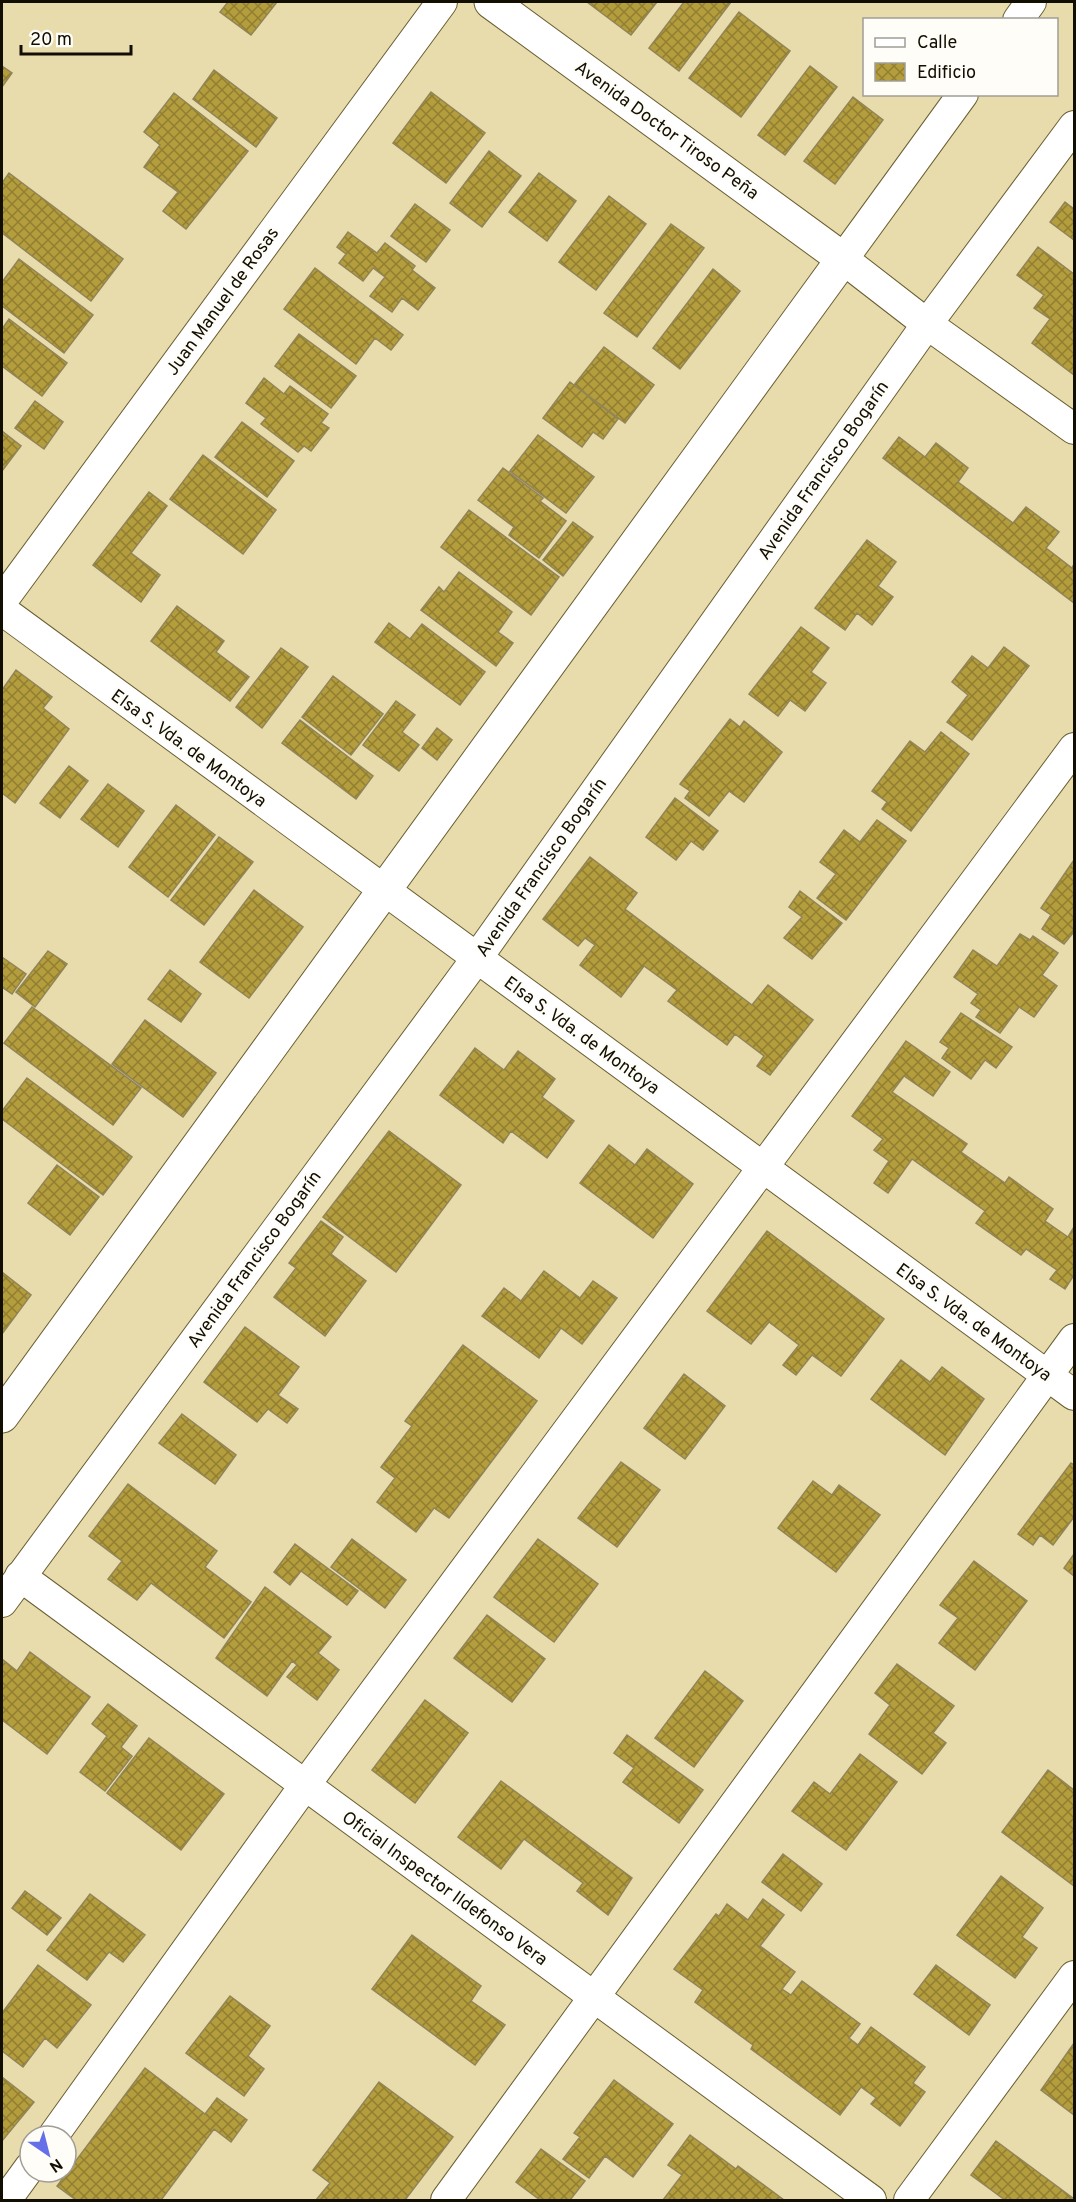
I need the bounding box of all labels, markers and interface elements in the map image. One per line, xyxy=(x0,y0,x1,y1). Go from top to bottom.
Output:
scale bar xyxy=(21,18,130,56)
legend xyxy=(863,18,1058,96)
text: 20 m xyxy=(30,29,72,52)
text: Calle xyxy=(917,32,957,55)
street label: Avenida Doctor Tiroso Peña xyxy=(570,57,763,206)
text: Edificio xyxy=(917,62,976,85)
street label: Juan Manuel de Rosas xyxy=(162,223,285,381)
street label: Avenida Francisco Bogarín xyxy=(754,377,895,565)
street label: Elsa S. Vda. de Montoya xyxy=(106,685,271,813)
street label: Avenida Francisco Bogarín xyxy=(472,774,613,962)
street label: Elsa S. Vda. de Montoya xyxy=(499,972,664,1100)
street label: Avenida Francisco Bogarín xyxy=(183,1167,327,1353)
street label: Elsa S. Vda. de Montoya xyxy=(891,1259,1056,1387)
street label: Oficial Inspector Ildefonso Vera xyxy=(337,1807,552,1972)
north arrow xyxy=(18,2124,78,2184)
text: N xyxy=(45,2153,66,2176)

